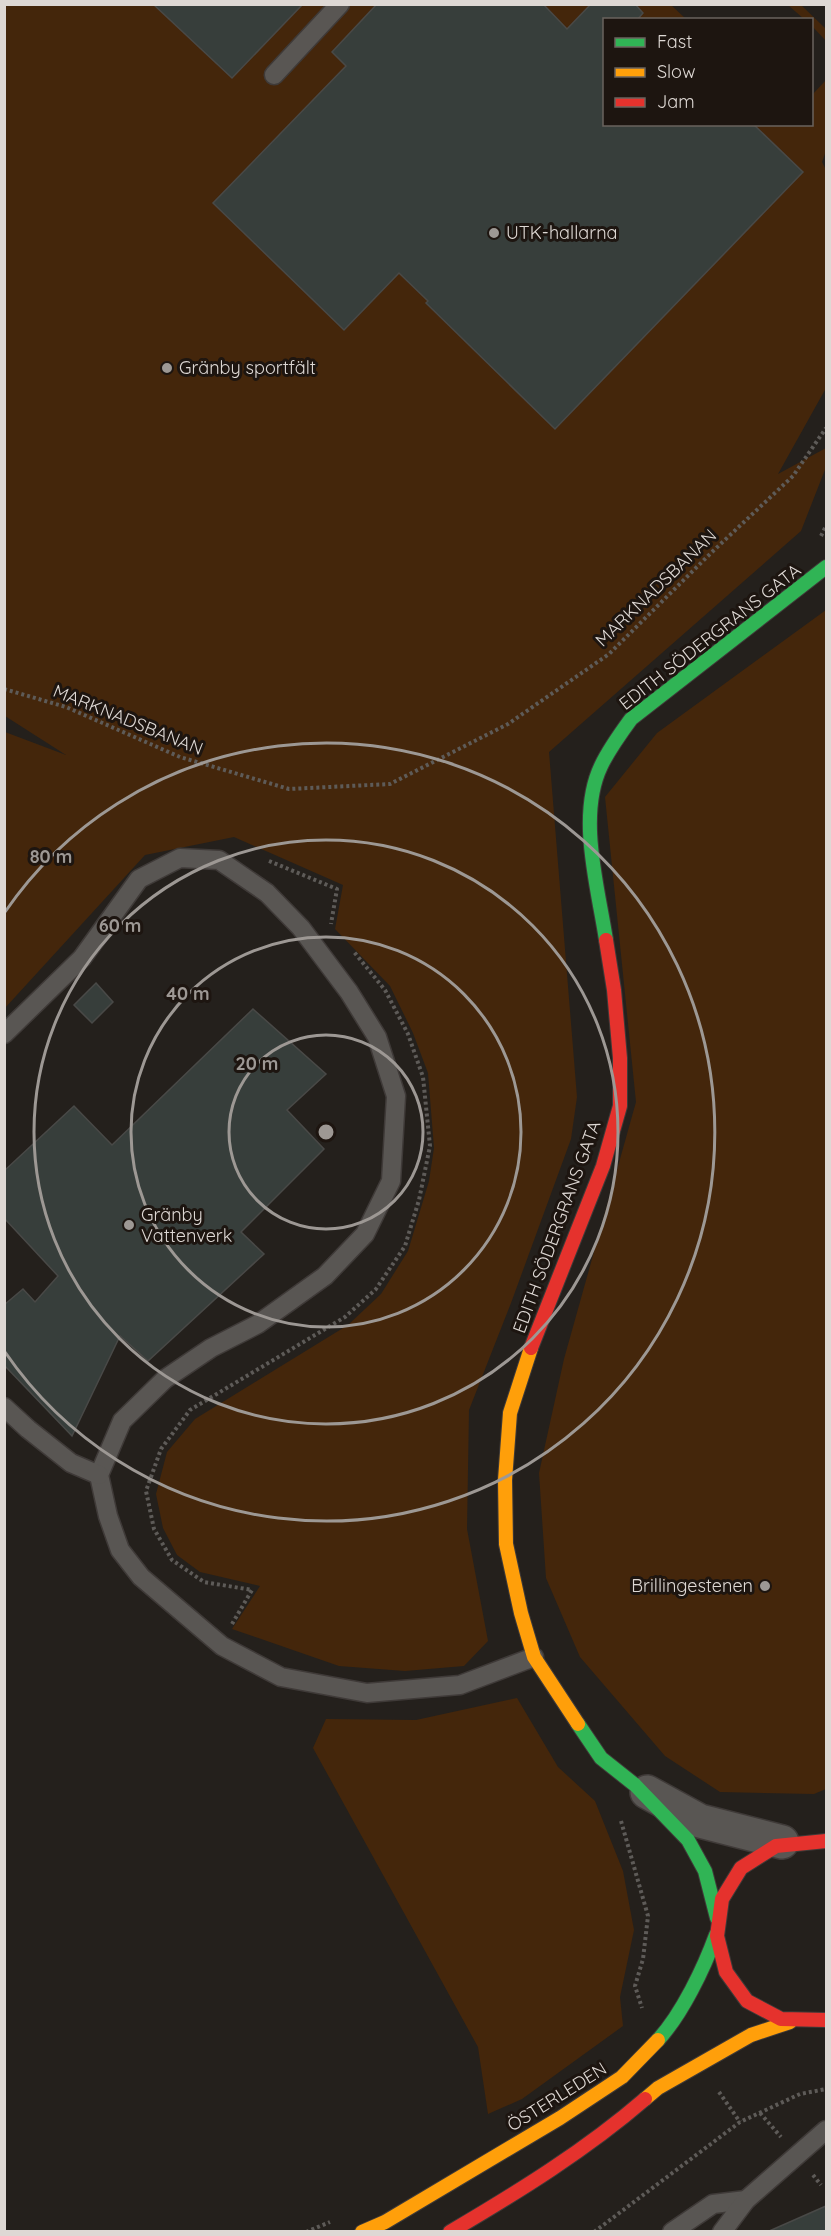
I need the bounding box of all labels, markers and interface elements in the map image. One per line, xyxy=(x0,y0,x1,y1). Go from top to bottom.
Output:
legend xyxy=(603,18,813,126)
text: Fast xyxy=(657,30,692,53)
text: Slow xyxy=(657,60,695,83)
text: Jam xyxy=(657,90,695,113)
place label: UTK-hallarna xyxy=(506,221,617,244)
marker: UTK-hallarna xyxy=(487,226,501,240)
place label: Gränby sportfält xyxy=(179,356,316,379)
marker: Gränby sportfält xyxy=(160,361,174,375)
street label: MARKNADSBANAN xyxy=(590,524,721,651)
street label: EDITH SÖDERGRANS GATA xyxy=(614,558,806,715)
street label: MARKNADSBANAN xyxy=(50,679,207,760)
text: 80 m xyxy=(30,845,72,868)
text: 60 m xyxy=(99,914,141,937)
text: 40 m xyxy=(166,982,210,1005)
text: 20 m xyxy=(236,1052,278,1075)
street label: EDITH SÖDERGRANS GATA xyxy=(507,1117,606,1336)
centre of rings xyxy=(316,1122,336,1142)
place label: Gränby Vattenverk xyxy=(141,1203,232,1247)
marker: Gränby Vattenverk xyxy=(122,1218,136,1232)
place label: Brillingestenen xyxy=(631,1574,753,1597)
marker: Brillingestenen xyxy=(758,1579,772,1593)
street label: ÖSTERLEDEN xyxy=(503,2057,611,2136)

